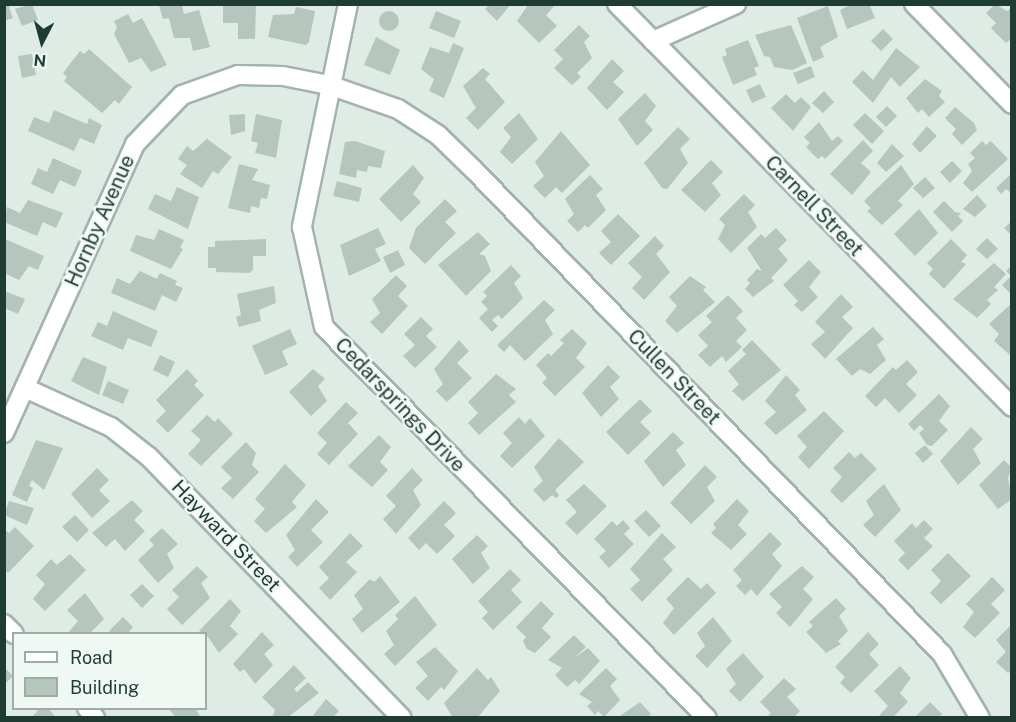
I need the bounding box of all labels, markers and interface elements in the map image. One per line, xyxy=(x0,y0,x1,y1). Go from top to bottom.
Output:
north arrow xyxy=(12,12,72,72)
text: N xyxy=(33,50,47,71)
street label: Hornby Avenue xyxy=(60,151,140,291)
street label: Carnell Street xyxy=(760,151,868,261)
street label: Cullen Street xyxy=(623,324,725,430)
street label: Cedarsprings Drive xyxy=(330,333,470,477)
street label: Hayward Street xyxy=(167,475,285,597)
legend xyxy=(12,632,207,710)
text: Road xyxy=(70,647,113,668)
text: Building xyxy=(70,677,139,698)

